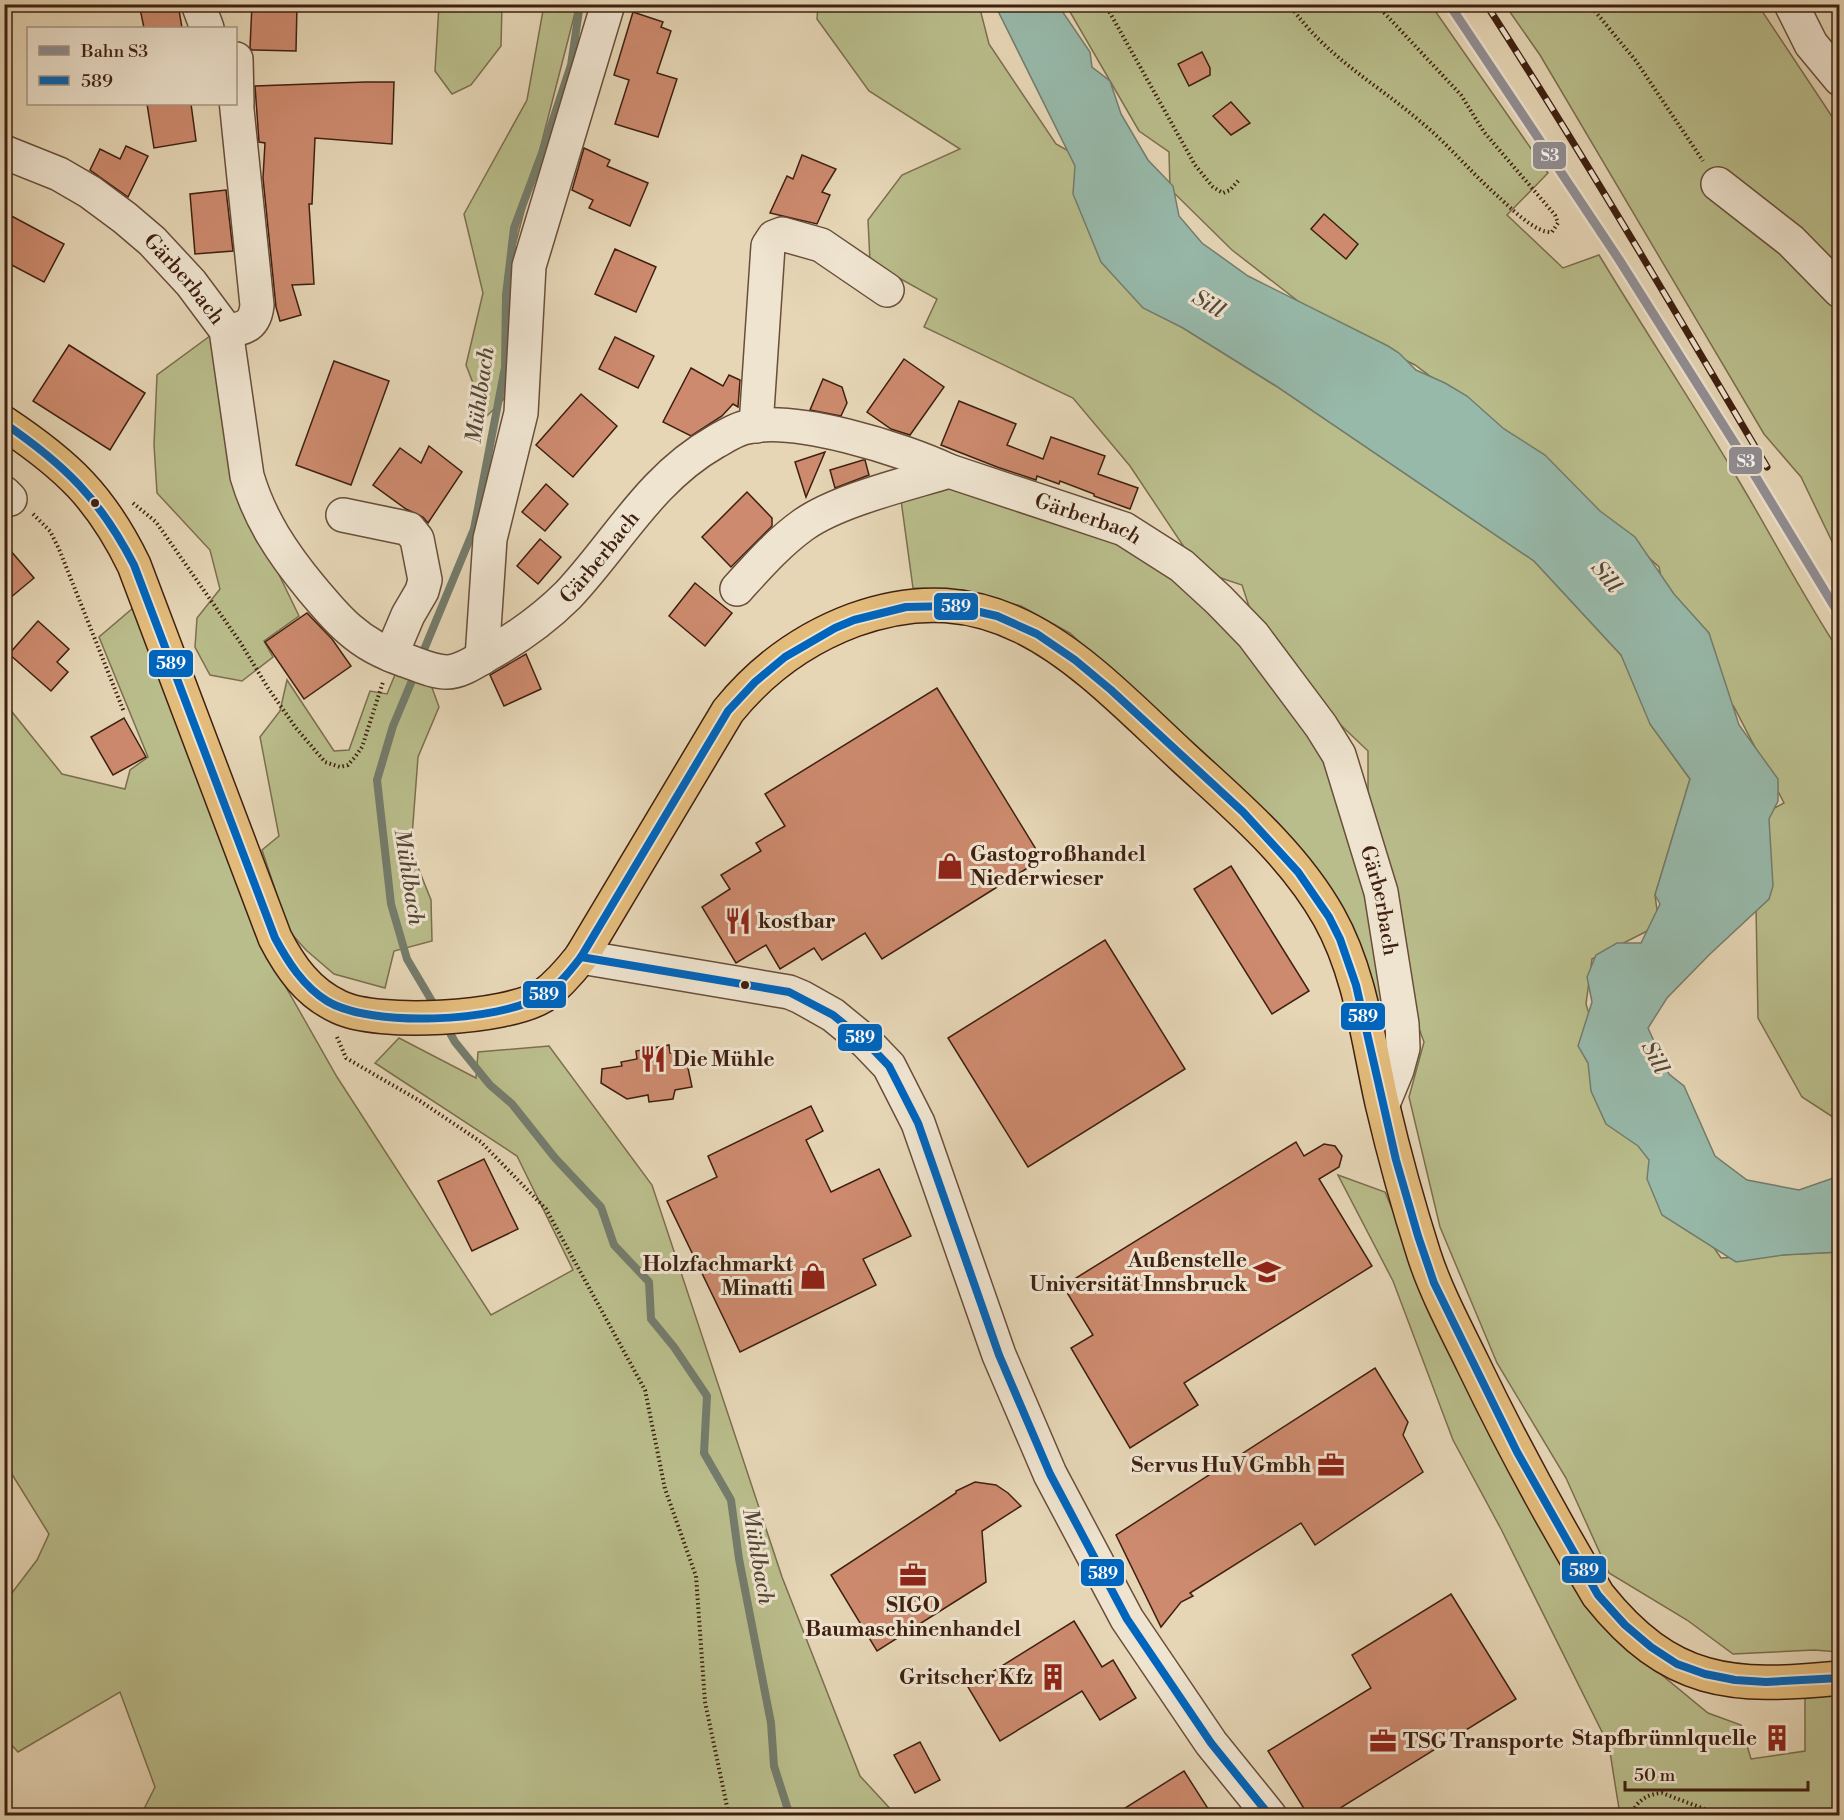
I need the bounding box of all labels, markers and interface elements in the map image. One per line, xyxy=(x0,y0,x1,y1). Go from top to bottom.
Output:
legend xyxy=(27,27,237,105)
text: Bahn S3 xyxy=(80,40,148,63)
text: 589 xyxy=(81,70,113,93)
line badge: S3 xyxy=(1532,141,1567,170)
text: S3 xyxy=(1541,146,1560,166)
street label: Gärberbach xyxy=(138,228,230,331)
water label: Sill xyxy=(1187,284,1230,325)
water label: Mühlbach xyxy=(460,344,501,445)
line badge: S3 xyxy=(1728,446,1763,475)
text: S3 xyxy=(1737,452,1756,472)
street label: Gärberbach xyxy=(1031,488,1147,551)
unlabelled marker xyxy=(89,497,101,509)
street label: Gärberbach xyxy=(555,506,646,610)
water label: Sill xyxy=(1585,555,1627,599)
line badge: 589 xyxy=(933,592,979,621)
text: 589 xyxy=(941,597,971,617)
line badge: 589 xyxy=(148,649,194,678)
text: 589 xyxy=(156,654,186,674)
water label: Mühlbach xyxy=(388,827,430,928)
place label: Gastogroßhandel Niederwieser xyxy=(970,842,1146,892)
street label: Gärberbach xyxy=(1354,842,1403,958)
shop icon: Gastogroßhandel Niederwieser xyxy=(935,851,965,881)
restaurant icon: kostbar xyxy=(723,906,753,936)
place label: kostbar xyxy=(758,909,836,935)
unlabelled marker xyxy=(739,979,751,991)
line badge: 589 xyxy=(522,980,567,1009)
text: 589 xyxy=(529,985,559,1005)
line badge: 589 xyxy=(1340,1002,1386,1031)
text: 589 xyxy=(1348,1007,1378,1027)
line badge: 589 xyxy=(837,1023,883,1052)
text: 589 xyxy=(845,1028,875,1048)
water label: Sill xyxy=(1635,1036,1675,1079)
restaurant icon: Die Mühle xyxy=(638,1044,668,1074)
place label: Die Mühle xyxy=(673,1047,775,1073)
place label: Außenstelle Universität Innsbruck xyxy=(1029,1248,1248,1298)
place label: Holzfachmarkt Minatti xyxy=(643,1252,794,1302)
school or university icon: Außenstelle Universität Innsbruck xyxy=(1252,1257,1282,1287)
shop icon: Holzfachmarkt Minatti xyxy=(798,1261,828,1291)
office icon: Servus HuV Gmbh xyxy=(1316,1450,1346,1480)
place label: Servus HuV Gmbh xyxy=(1131,1453,1311,1479)
water label: Mühlbach xyxy=(736,1506,779,1607)
line badge: 589 xyxy=(1561,1555,1607,1584)
line badge: 589 xyxy=(1080,1558,1125,1587)
office icon: SIGO Baumaschinenhandel xyxy=(898,1560,928,1590)
text: 589 xyxy=(1569,1561,1599,1581)
text: 589 xyxy=(1088,1564,1118,1584)
place label: SIGO Baumaschinenhandel xyxy=(805,1593,1021,1643)
building icon: Gritscher Kfz xyxy=(1038,1662,1068,1692)
place label: Gritscher Kfz xyxy=(899,1665,1033,1691)
building icon: Stapfbrünnlquelle xyxy=(1762,1723,1792,1753)
office icon: TSG Transporte xyxy=(1368,1726,1398,1756)
place label: Stapfbrünnlquelle xyxy=(1572,1726,1757,1752)
place label: TSG Transporte xyxy=(1403,1729,1564,1755)
scale bar xyxy=(1625,1754,1808,1792)
text: 50 m xyxy=(1634,1764,1676,1787)

